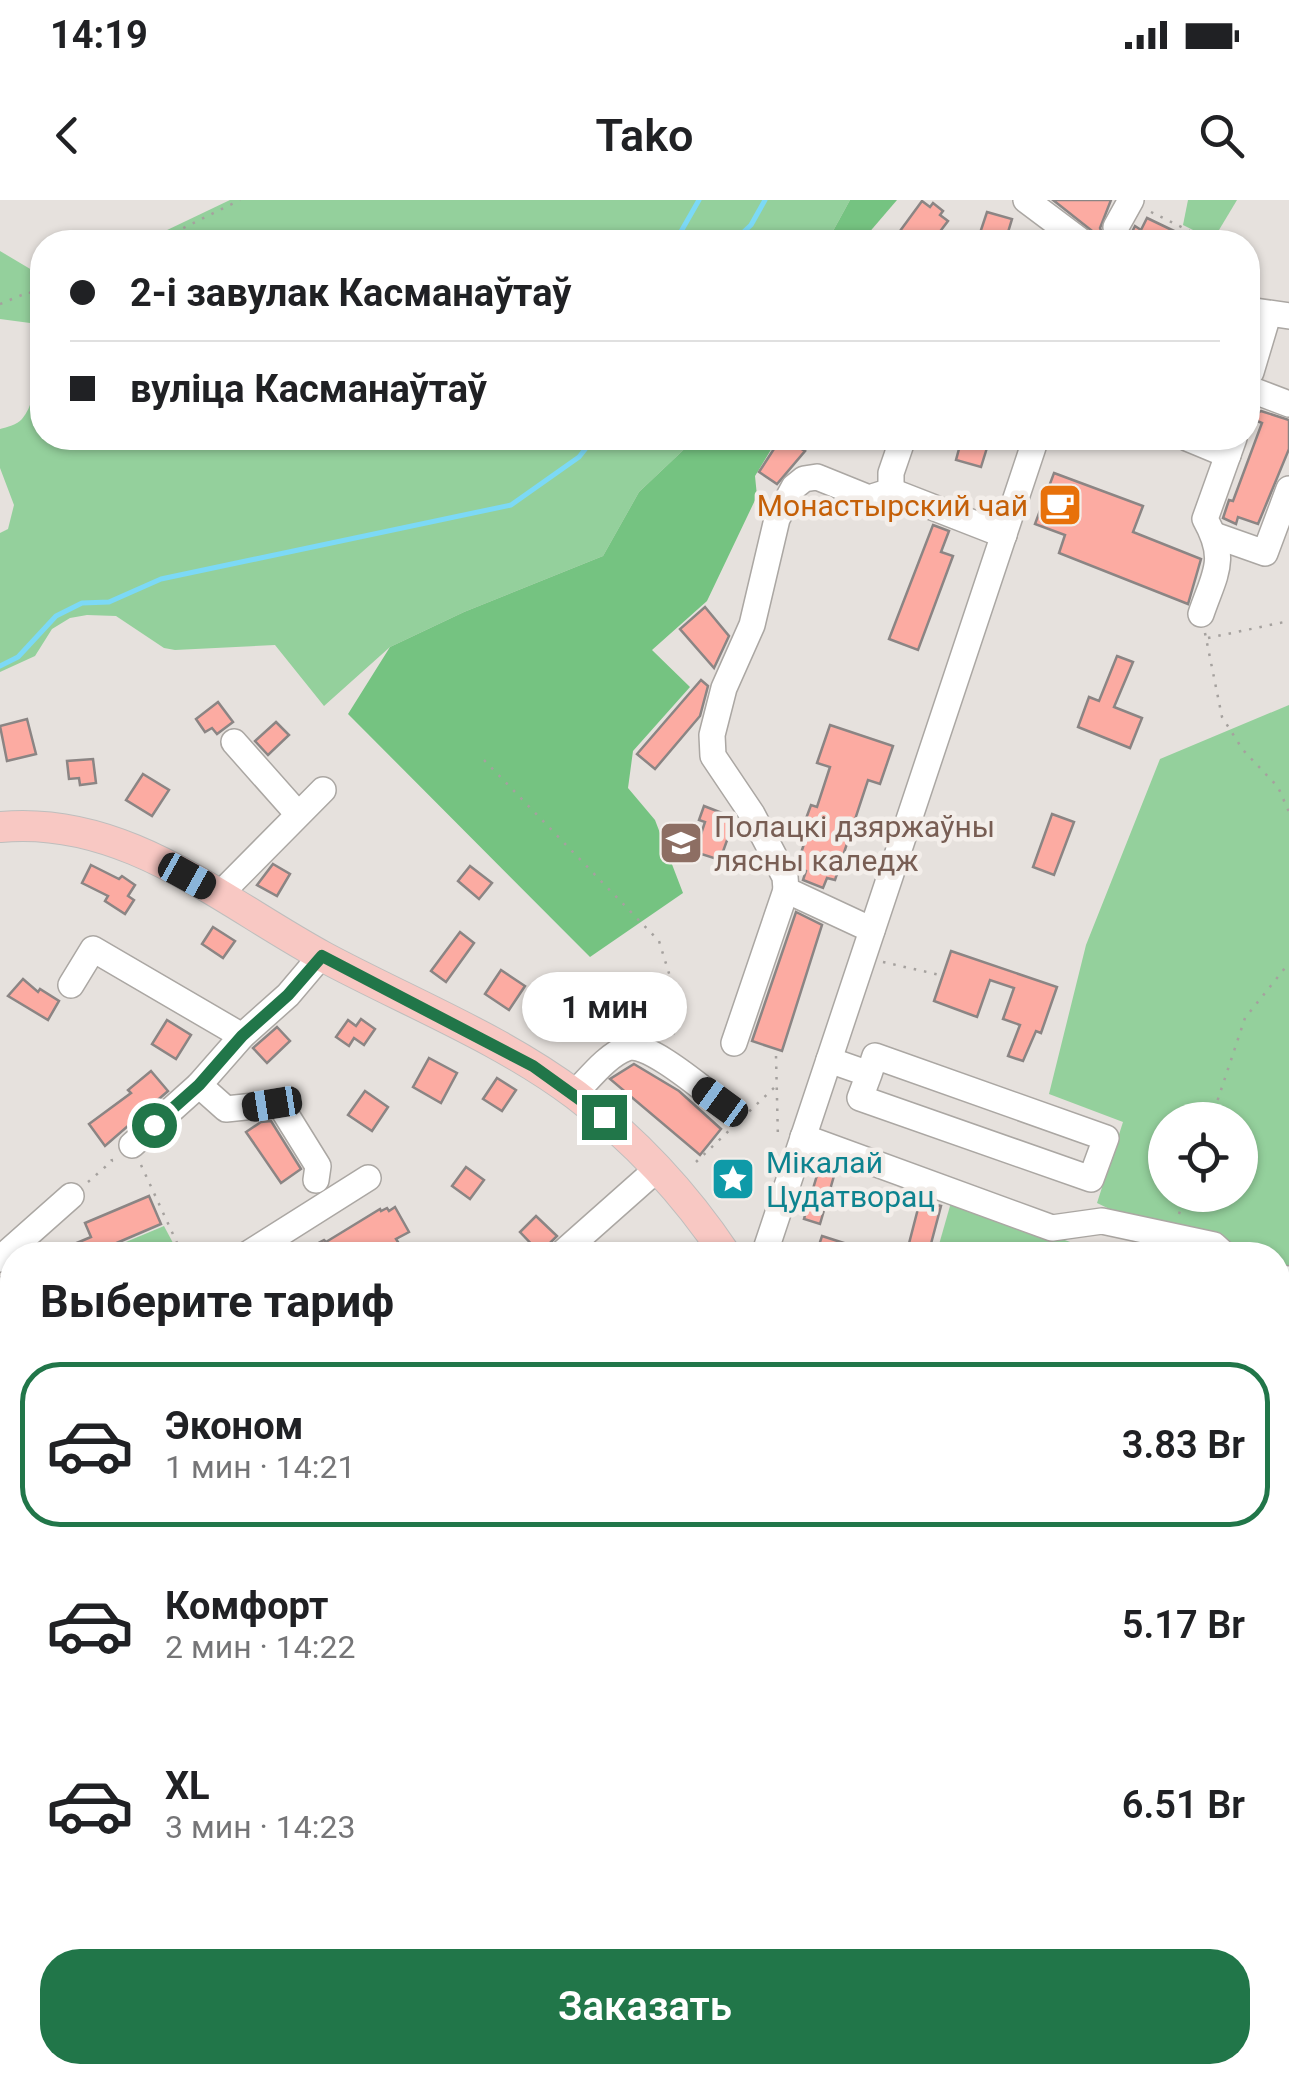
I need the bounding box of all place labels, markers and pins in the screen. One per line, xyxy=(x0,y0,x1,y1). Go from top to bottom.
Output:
cafe icon: Монастырский чай xyxy=(1037,482,1083,528)
place label: Монастырский чай xyxy=(757,488,1028,523)
place label: Полацкі дзяржаўны лясны каледж xyxy=(714,809,995,878)
school or university icon: Полацкі дзяржаўны лясны каледж xyxy=(658,820,704,866)
place label: Мікалай Цудатворац xyxy=(766,1145,935,1214)
place icon: Мікалай Цудатворац xyxy=(710,1156,756,1202)

